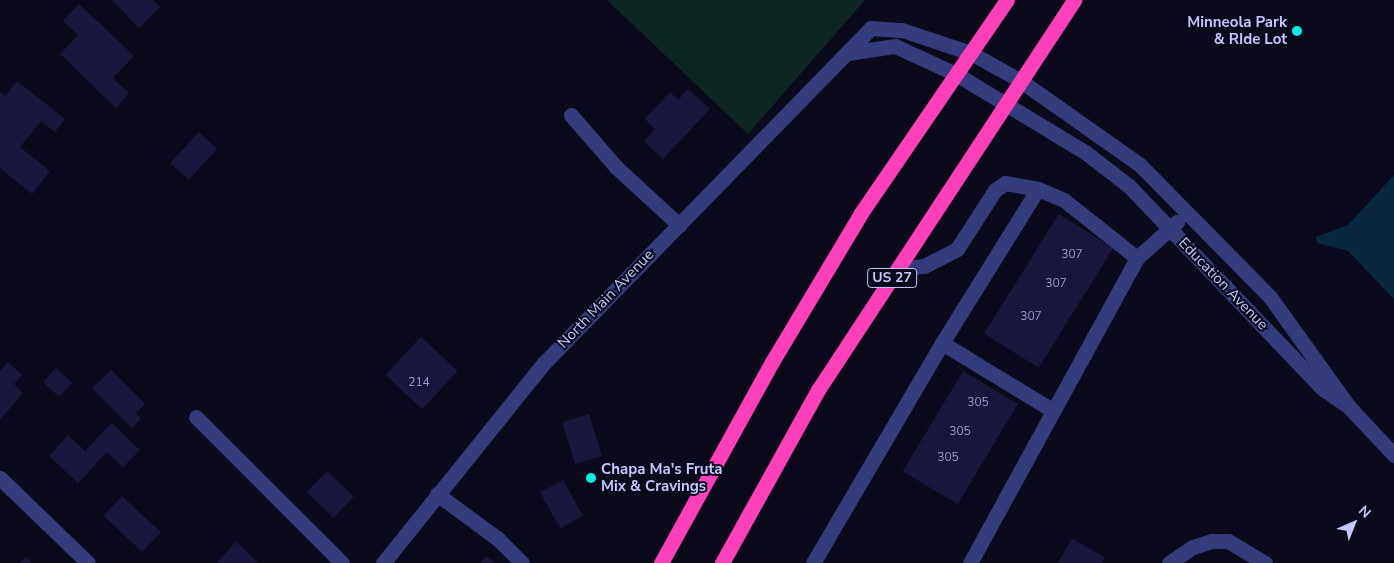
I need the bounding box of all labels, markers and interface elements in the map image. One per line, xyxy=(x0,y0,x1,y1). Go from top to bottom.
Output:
place label: Minneola Park & RIde Lot xyxy=(1187,13,1287,48)
marker: Minneola Park & RIde Lot xyxy=(1291,25,1303,37)
street label: Education Avenue xyxy=(1174,234,1272,334)
street label: North Main Avenue xyxy=(554,246,658,352)
house number: 307 xyxy=(1061,248,1083,262)
road number: US 27 xyxy=(867,266,917,290)
house number: 307 xyxy=(1045,277,1067,291)
house number: 307 xyxy=(1020,310,1042,324)
house number: 214 xyxy=(408,376,430,390)
house number: 305 xyxy=(967,396,989,410)
house number: 305 xyxy=(949,425,971,439)
house number: 305 xyxy=(937,451,959,465)
place label: Chapa Ma's Fruta Mix & Cravings xyxy=(601,460,722,495)
marker: Chapa Ma's Fruta Mix & Cravings xyxy=(585,472,597,484)
north arrow xyxy=(1329,498,1379,548)
text: N xyxy=(1354,501,1375,522)

